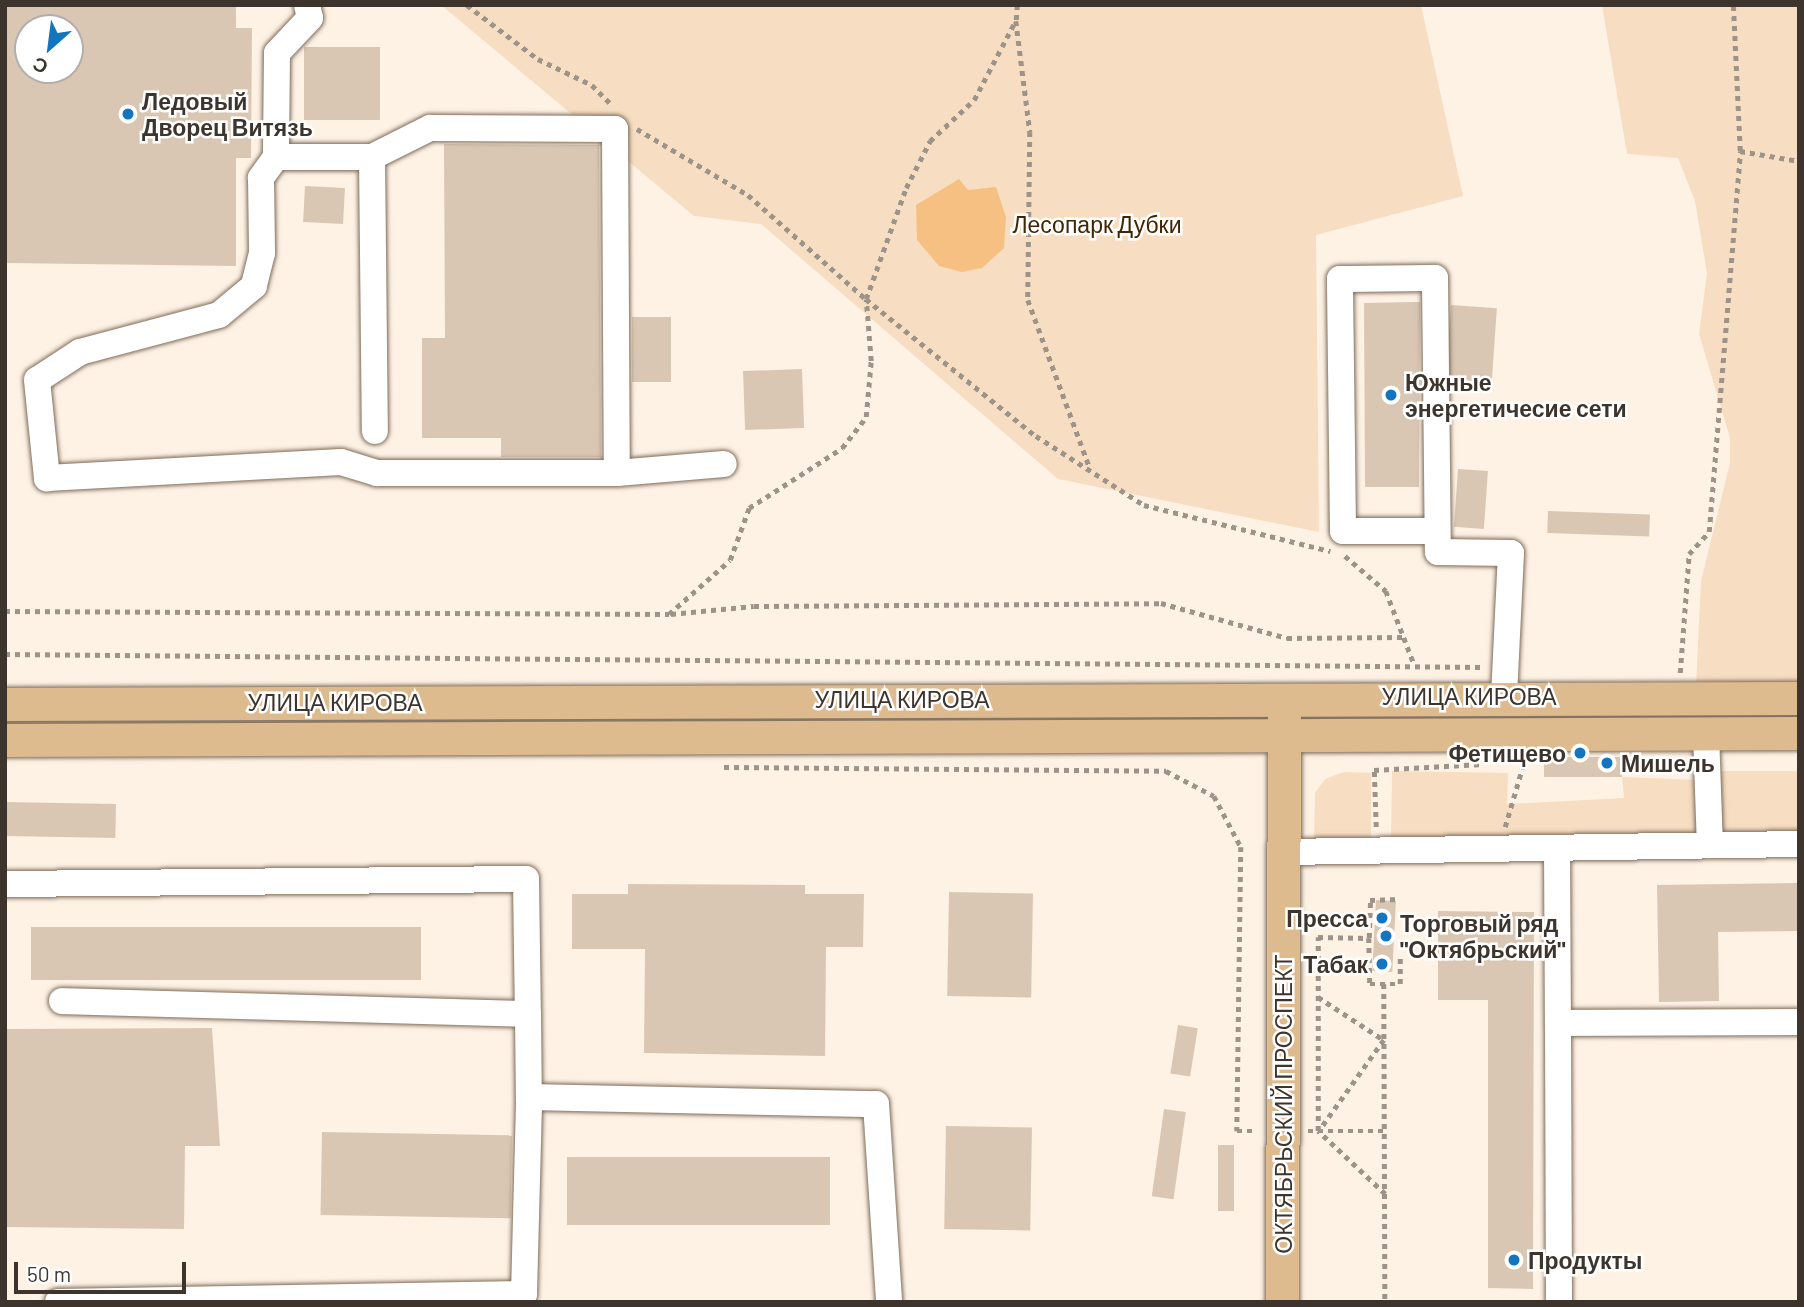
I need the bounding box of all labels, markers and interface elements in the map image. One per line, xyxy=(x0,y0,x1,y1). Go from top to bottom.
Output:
north arrow xyxy=(14,14,84,84)
text: С xyxy=(28,53,51,80)
place label: Ледовый Дворец Витязь xyxy=(142,87,313,141)
marker: Ледовый Дворец Витязь xyxy=(120,106,136,122)
park label: Лесопарк Дубки xyxy=(1012,210,1182,238)
place label: Южные энергетичесие сети xyxy=(1405,368,1627,422)
marker: Южные энергетичесие сети xyxy=(1383,387,1399,403)
street label: УЛИЦА КИРОВА xyxy=(1382,682,1556,710)
street label: УЛИЦА КИРОВА xyxy=(815,685,989,713)
street label: УЛИЦА КИРОВА xyxy=(248,688,422,716)
place label: Фетищево xyxy=(1448,739,1566,767)
marker: Фетищево xyxy=(1572,745,1588,761)
place label: Мишель xyxy=(1621,749,1715,777)
marker: Мишель xyxy=(1599,755,1615,771)
place label: Пресса xyxy=(1286,904,1368,932)
place label: Торговый ряд "Октябрьский" xyxy=(1400,909,1566,963)
marker: Пресса xyxy=(1374,910,1390,926)
marker: Торговый ряд "Октябрьский" xyxy=(1378,928,1394,944)
place label: Табак xyxy=(1303,950,1368,978)
street label: ОКТЯБРЬСКИЙ ПРОСПЕКТ xyxy=(1269,954,1297,1254)
marker: Табак xyxy=(1374,956,1390,972)
place label: Продукты xyxy=(1528,1246,1642,1274)
scale bar xyxy=(18,1248,189,1292)
marker: Продукты xyxy=(1506,1252,1522,1268)
text: 50 m xyxy=(27,1261,71,1286)

